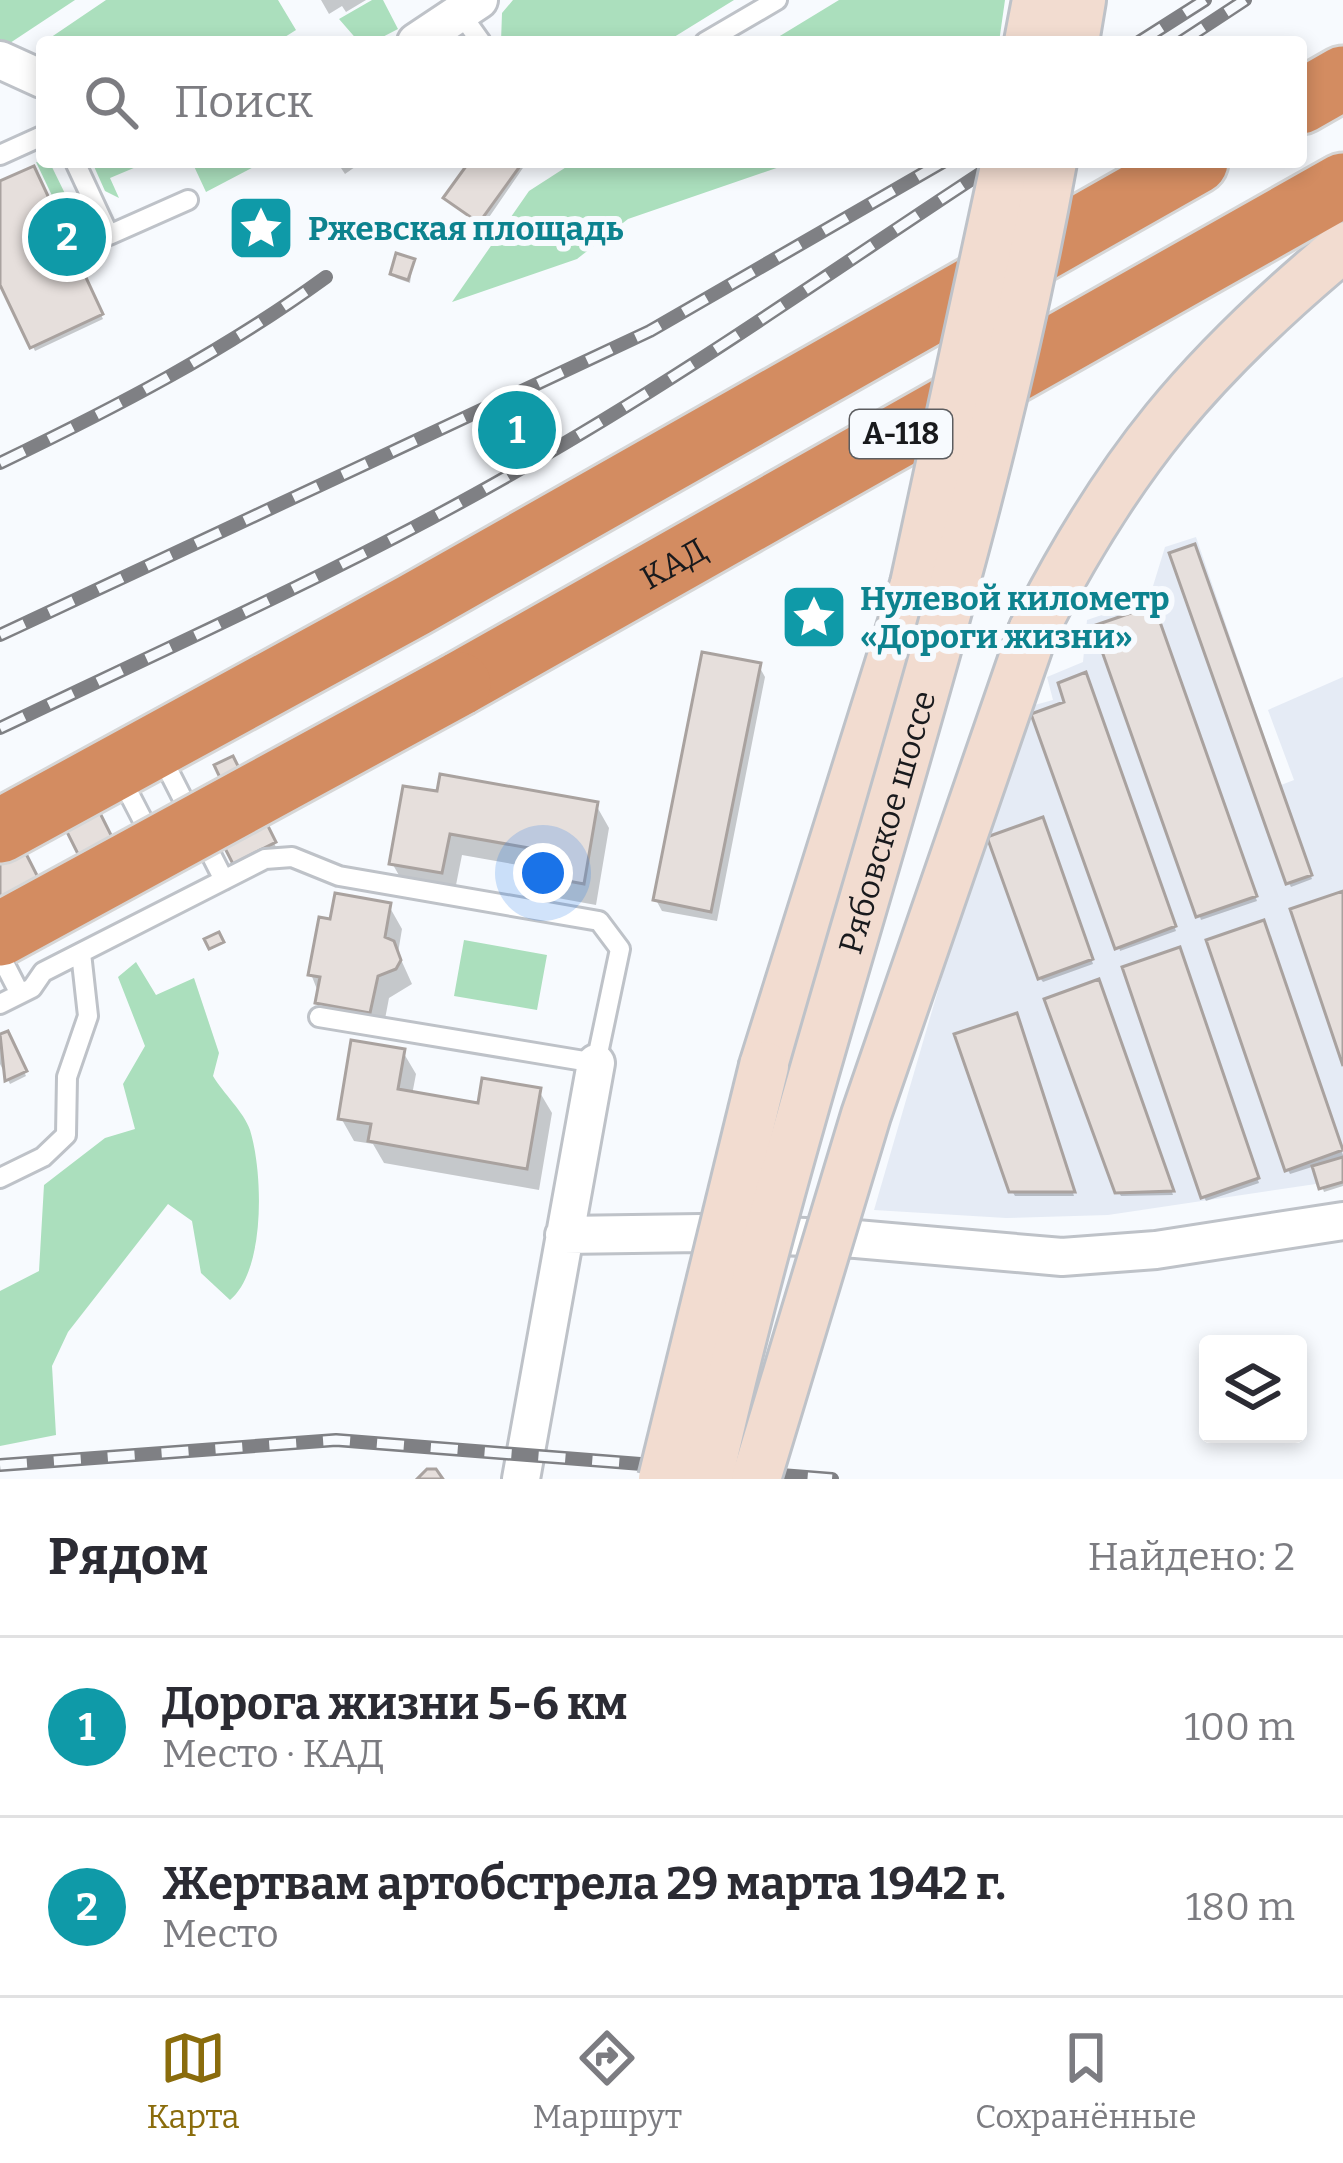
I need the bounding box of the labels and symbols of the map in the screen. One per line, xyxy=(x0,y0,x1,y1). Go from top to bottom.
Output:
pin: 2 xyxy=(28,192,106,282)
place icon: Ржевская площадь xyxy=(226,193,296,263)
place label: Ржевская площадь xyxy=(308,209,624,249)
pin: 1 xyxy=(478,385,556,475)
road number: А-118 xyxy=(850,410,952,458)
street label: КАД xyxy=(634,529,714,598)
place label: Нулевой километр «Дороги жизни» xyxy=(860,579,1170,657)
place icon: Нулевой километр «Дороги жизни» xyxy=(779,582,849,652)
street label: Рябовское шоссе xyxy=(830,686,945,959)
your location xyxy=(513,843,573,903)

